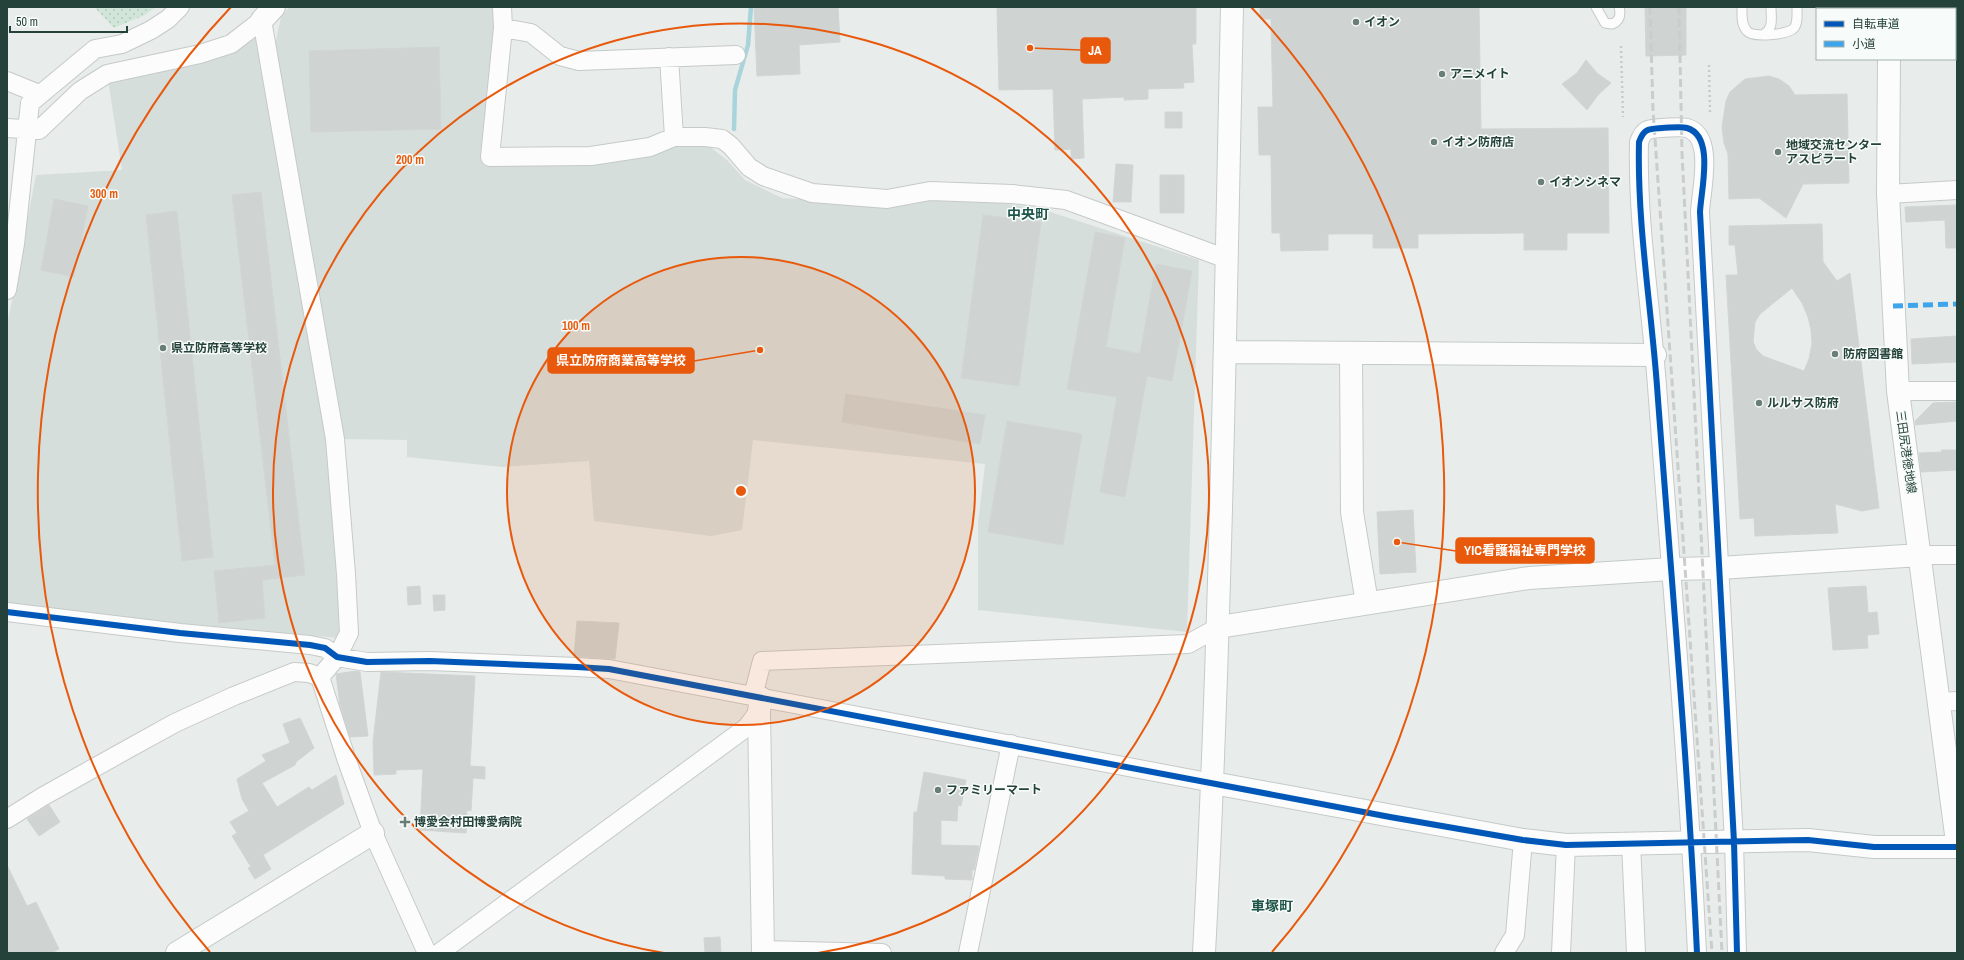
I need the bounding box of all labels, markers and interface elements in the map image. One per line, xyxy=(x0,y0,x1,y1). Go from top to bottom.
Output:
scale bar xyxy=(10,8,127,34)
legend xyxy=(1816,8,1956,60)
text: 50 m xyxy=(16,14,38,30)
place label: イオン xyxy=(1364,14,1400,30)
text: 自転車道 xyxy=(1852,16,1900,32)
marker: イオン xyxy=(1351,17,1361,27)
text: 小道 xyxy=(1852,36,1876,52)
callout: JA xyxy=(1081,38,1110,63)
text: JA xyxy=(1088,42,1102,59)
place label: アニメイト xyxy=(1450,66,1510,82)
marker: アニメイト xyxy=(1437,69,1447,79)
place label: イオン防府店 xyxy=(1442,134,1514,150)
marker: イオン防府店 xyxy=(1429,137,1439,147)
place label: 地域交流センター アスピラート xyxy=(1786,137,1882,167)
marker: 地域交流センター アスピラート xyxy=(1773,147,1783,157)
text: 200 m xyxy=(396,152,424,168)
place label: イオンシネマ xyxy=(1549,174,1621,190)
marker: イオンシネマ xyxy=(1536,177,1546,187)
text: 300 m xyxy=(90,186,118,202)
district label: 中央町 xyxy=(1007,205,1049,223)
text: 100 m xyxy=(562,318,590,334)
place label: 県立防府高等学校 xyxy=(171,340,267,356)
marker: 県立防府高等学校 xyxy=(158,343,168,353)
place label: 防府図書館 xyxy=(1843,346,1903,362)
callout: 県立防府商業高等学校 xyxy=(548,348,694,373)
marker: 防府図書館 xyxy=(1830,349,1840,359)
text: 県立防府商業高等学校 xyxy=(556,352,686,369)
place label: ルルサス防府 xyxy=(1767,395,1839,411)
marker: ルルサス防府 xyxy=(1754,398,1764,408)
street label: 三田尻港徳地線 xyxy=(1892,409,1920,495)
centre of rings xyxy=(734,484,748,498)
callout: YIC看護福祉専門学校 xyxy=(1456,538,1594,563)
text: YIC看護福祉専門学校 xyxy=(1464,542,1586,559)
place label: ファミリーマート xyxy=(946,782,1042,798)
marker: ファミリーマート xyxy=(933,785,943,795)
place label: 博愛会村田博愛病院 xyxy=(414,814,522,830)
marker: 博愛会村田博愛病院 xyxy=(399,816,411,828)
district label: 車塚町 xyxy=(1251,897,1293,915)

